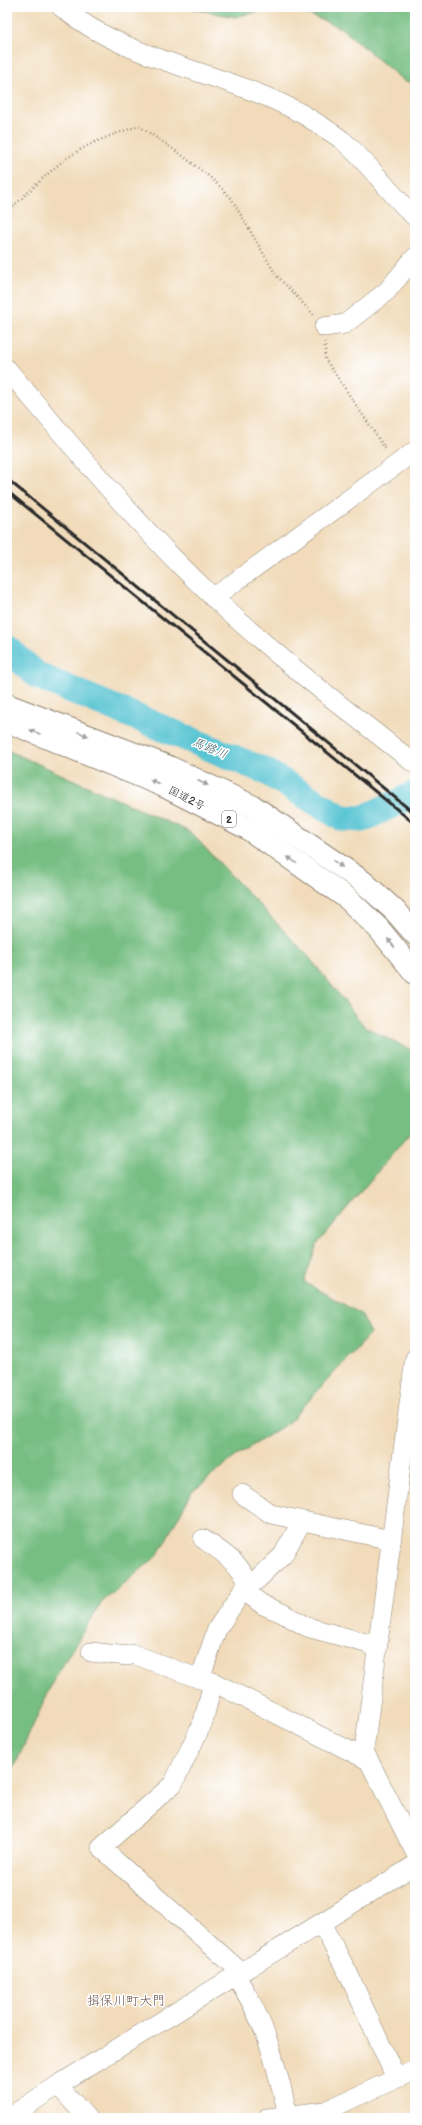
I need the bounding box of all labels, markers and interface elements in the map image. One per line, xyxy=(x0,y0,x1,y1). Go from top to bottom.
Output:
one-way arrow xyxy=(29,729,40,735)
one-way arrow xyxy=(77,731,89,737)
water label: 馬路川 xyxy=(190,735,229,762)
one-way arrow xyxy=(149,779,160,785)
one-way arrow xyxy=(197,780,208,786)
street label: 国道2号 xyxy=(166,784,207,813)
road number: 2 xyxy=(222,811,236,827)
one-way arrow xyxy=(287,856,297,864)
one-way arrow xyxy=(332,860,343,868)
one-way arrow xyxy=(386,937,395,948)
district label: 揖保川町大門 xyxy=(87,1993,165,2009)

